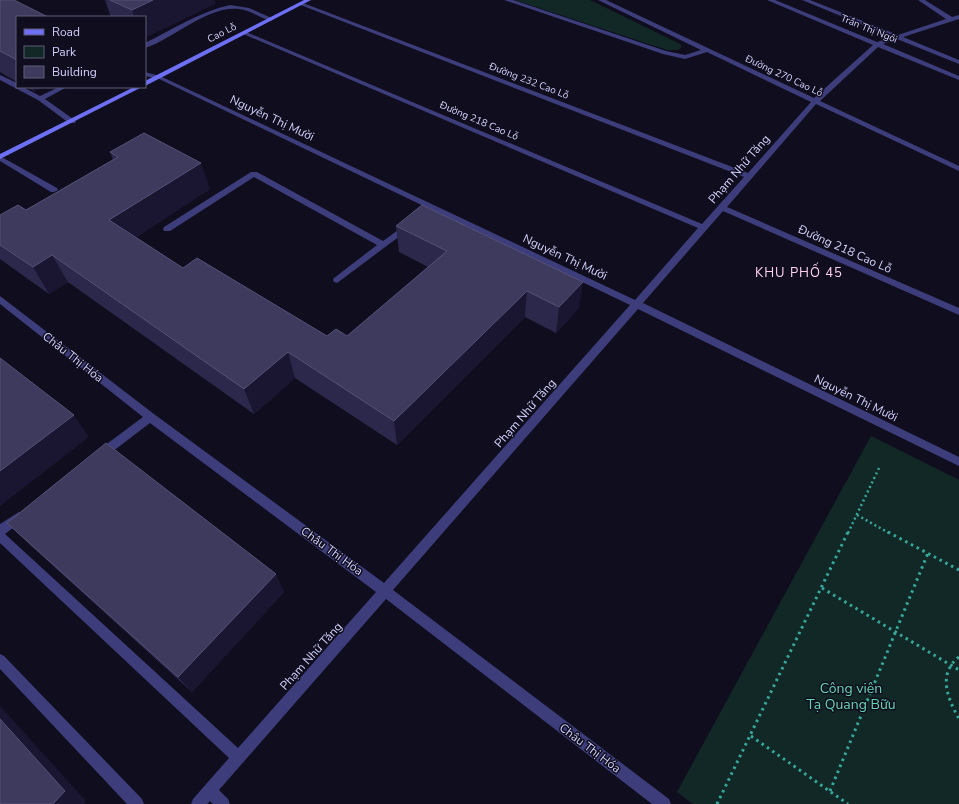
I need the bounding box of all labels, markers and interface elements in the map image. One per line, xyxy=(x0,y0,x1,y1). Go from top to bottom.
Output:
street label: Trần Thị Ngôi xyxy=(839,11,899,47)
legend xyxy=(16,16,146,88)
street label: Cao Lỗ xyxy=(205,20,239,46)
text: Road xyxy=(52,24,80,40)
text: Park xyxy=(52,44,77,60)
street label: Đường 270 Cao Lỗ xyxy=(742,51,826,100)
street label: Đường 232 Cao Lỗ xyxy=(486,59,571,103)
text: Building xyxy=(52,64,97,80)
street label: Nguyễn Thị Mười xyxy=(227,91,317,145)
street label: Đường 218 Cao Lỗ xyxy=(437,98,521,144)
street label: Phạm Nhữ Tăng xyxy=(705,131,773,207)
street label: Đường 218 Cao Lỗ xyxy=(795,221,895,277)
street label: Nguyễn Thị Mười xyxy=(520,230,610,284)
district label: KHU PHỐ 45 xyxy=(755,262,843,282)
street label: Châu Thị Hóa xyxy=(39,328,107,386)
street label: Nguyễn Thị Mười xyxy=(811,371,901,425)
street label: Phạm Nhữ Tăng xyxy=(491,375,559,451)
street label: Châu Thị Hóa xyxy=(298,523,366,579)
street label: Phạm Nhữ Tăng xyxy=(276,619,346,693)
park label: Công viên Tạ Quang Bữu xyxy=(806,679,896,714)
street label: Châu Thị Hóa xyxy=(556,720,624,776)

